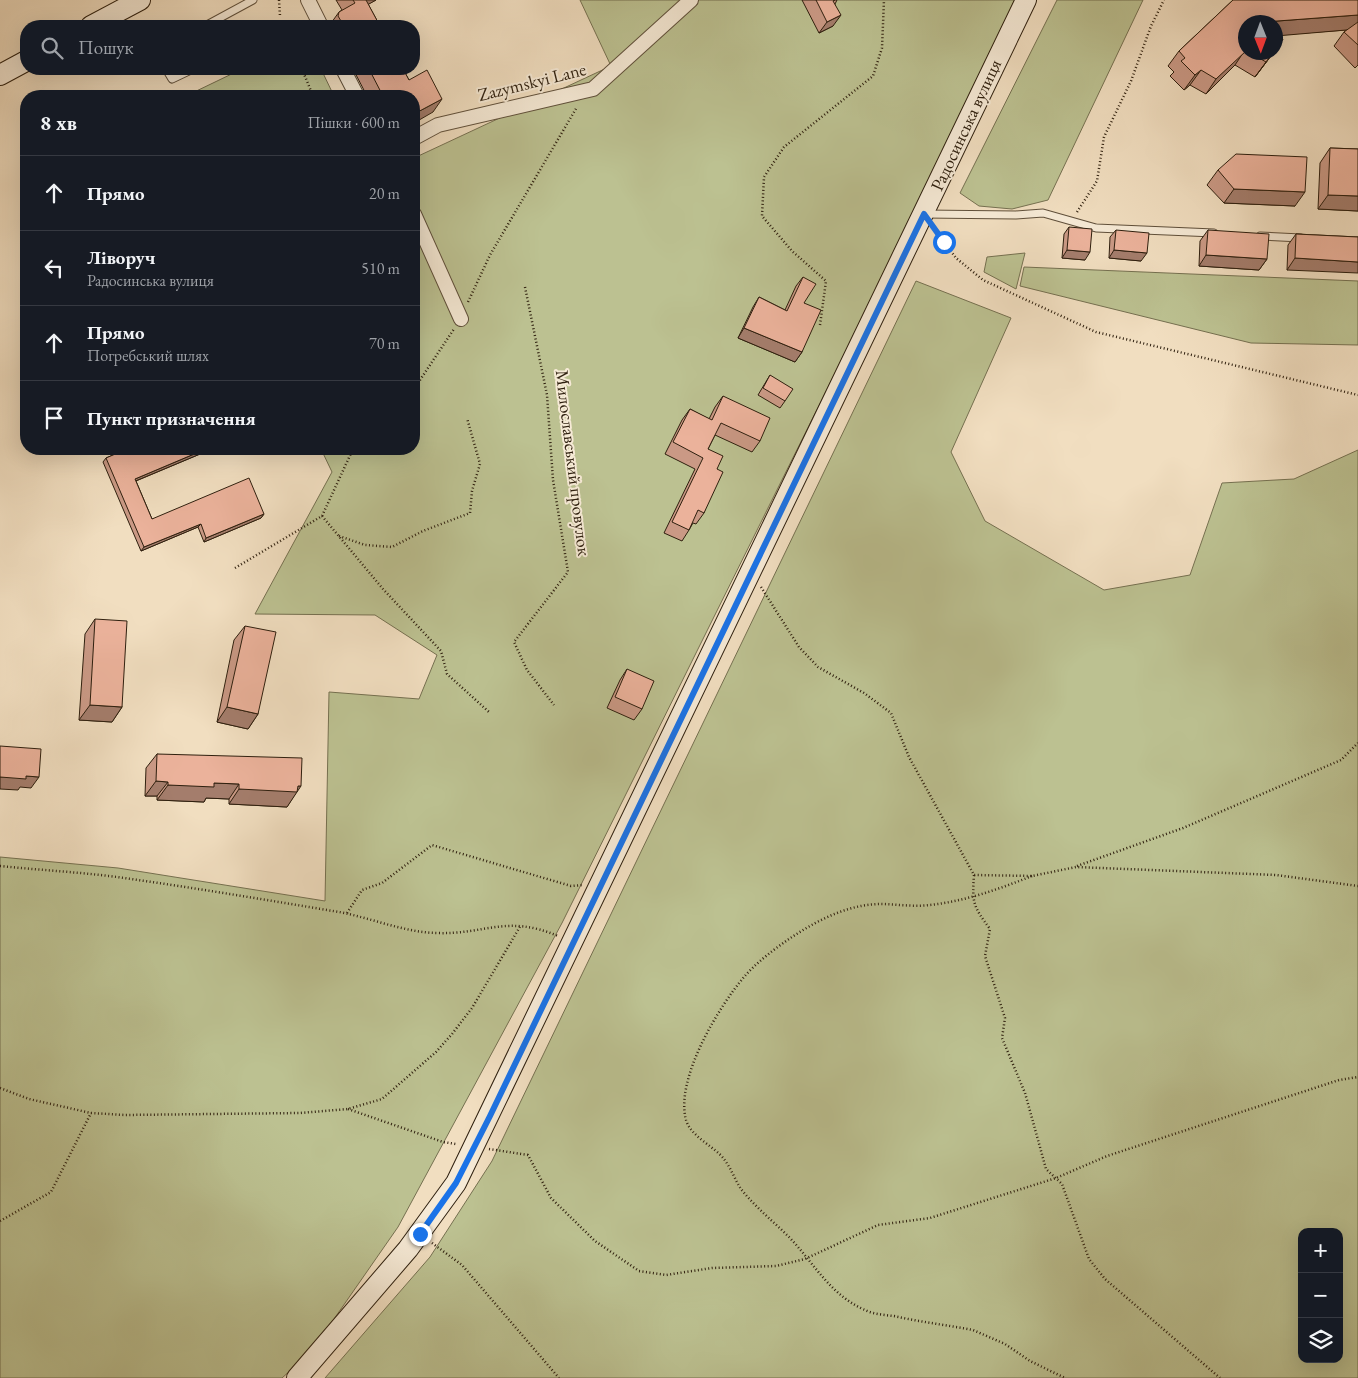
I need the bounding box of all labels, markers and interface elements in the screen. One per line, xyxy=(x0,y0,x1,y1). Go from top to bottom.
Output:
north arrow xyxy=(1238,15,1283,60)
search box xyxy=(20,20,420,75)
icon: search xyxy=(38,34,66,62)
text: Пошук xyxy=(78,35,134,60)
street label: Радосинська вулиця xyxy=(925,55,1006,194)
street label: Zazymskyi Lane xyxy=(475,57,588,106)
text: 8 хв xyxy=(40,109,77,136)
text: Пішки · 600 m xyxy=(307,112,400,133)
icon: ahead xyxy=(40,179,68,207)
text: Прямо xyxy=(87,181,145,206)
text: 20 m xyxy=(369,183,400,204)
route start xyxy=(933,231,956,254)
text: Ліворуч xyxy=(87,245,155,270)
icon: left xyxy=(40,254,68,282)
text: 510 m xyxy=(361,258,400,279)
text: Радосинська вулиця xyxy=(87,270,214,291)
text: Прямо xyxy=(87,320,145,345)
icon: ahead xyxy=(40,329,68,357)
text: 70 m xyxy=(369,333,400,354)
text: Погребський шлях xyxy=(87,345,209,366)
street label: Милославський провулок xyxy=(551,369,596,558)
icon: arrive xyxy=(40,404,68,432)
text: Пункт призначення xyxy=(87,406,256,431)
route end xyxy=(409,1223,432,1246)
map controls xyxy=(1298,1228,1343,1363)
button: + xyxy=(1298,1228,1343,1273)
button: − xyxy=(1298,1273,1343,1318)
button: layers xyxy=(1298,1318,1343,1363)

